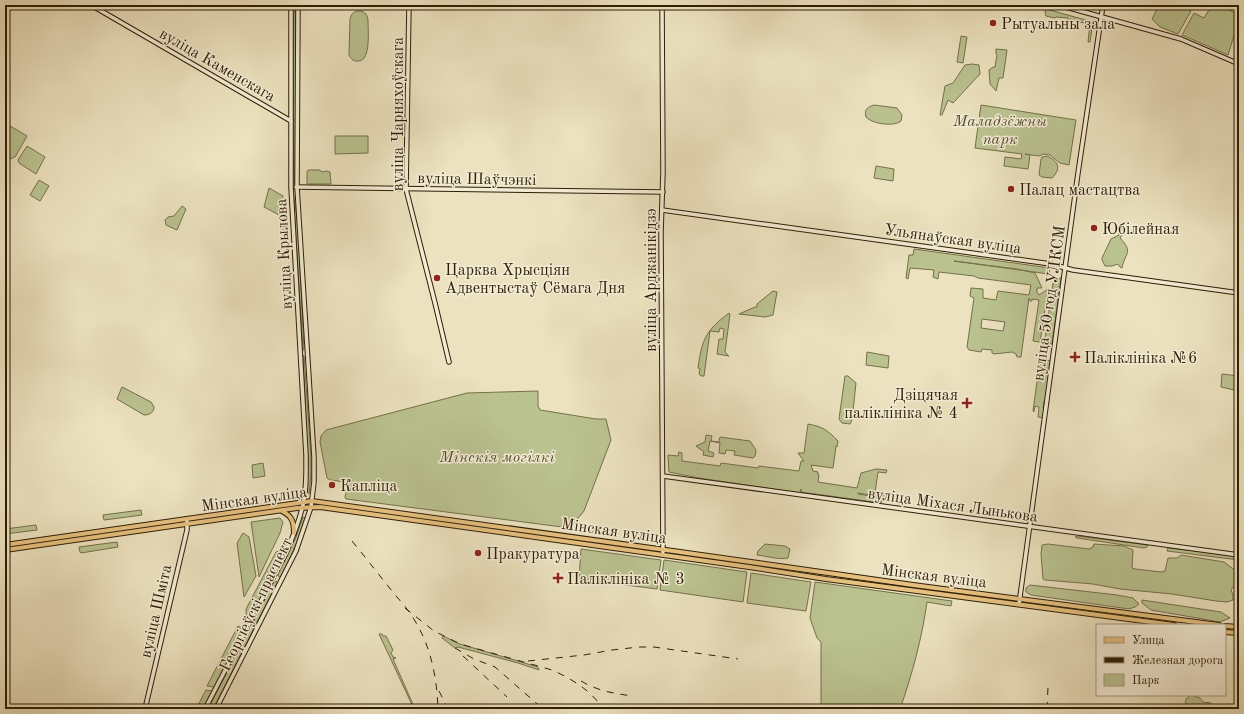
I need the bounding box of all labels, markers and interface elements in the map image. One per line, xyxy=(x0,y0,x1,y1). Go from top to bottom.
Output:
place label: Рытуальны зала xyxy=(1001,17,1115,33)
marker: Рытуальны зала xyxy=(988,18,998,28)
street label: вуліца Каменскага xyxy=(156,26,278,105)
street label: вуліца Чарняхоўскага xyxy=(391,37,407,191)
park label: Маладзёжны парк xyxy=(952,114,1047,148)
street label: вуліца Шаўчэнкі xyxy=(417,171,537,189)
place label: Палац мастацтва xyxy=(1019,183,1140,199)
marker: Палац мастацтва xyxy=(1006,184,1016,194)
street label: вуліца Крылова xyxy=(274,198,296,310)
street label: вуліца Арджанікідзэ xyxy=(644,208,660,352)
street label: Ульянаўская вуліца xyxy=(883,222,1022,258)
place label: Юбілейная xyxy=(1102,222,1179,238)
marker: Юбілейная xyxy=(1089,223,1099,233)
street label: вуліца 50 год УЛКСМ xyxy=(1031,224,1069,382)
place label: Царква Хрысціян Адвентыстаў Сёмага Дня xyxy=(445,263,625,297)
marker: Царква Хрысціян Адвентыстаў Сёмага Дня xyxy=(432,273,442,283)
marker: Паліклініка №6 xyxy=(1069,351,1081,363)
place label: Паліклініка №6 xyxy=(1084,351,1197,367)
place label: Дзіцячая паліклініка № 4 xyxy=(844,388,958,422)
marker: Дзіцячая паліклініка № 4 xyxy=(961,397,973,409)
park label: Мінскія могілкі xyxy=(438,450,555,466)
place label: Капліца xyxy=(340,479,397,495)
marker: Капліца xyxy=(327,480,337,490)
street label: Мінская вуліца xyxy=(200,485,308,515)
street label: вуліца Міхася Лынькова xyxy=(867,486,1039,526)
street label: Мінская вуліца xyxy=(560,517,668,547)
street label: Георгіеўскі праспект xyxy=(217,535,296,674)
place label: Пракуратура xyxy=(486,547,580,563)
marker: Пракуратура xyxy=(473,548,483,558)
street label: вуліца Шміта xyxy=(138,563,175,660)
street label: Мінская вуліца xyxy=(880,563,988,591)
marker: Паліклініка № 3 xyxy=(552,572,564,584)
place label: Паліклініка № 3 xyxy=(567,572,685,588)
legend xyxy=(1096,624,1226,696)
text: Улица xyxy=(1132,635,1165,647)
text: Железная дорога xyxy=(1132,655,1223,667)
text: Парк xyxy=(1132,675,1160,687)

